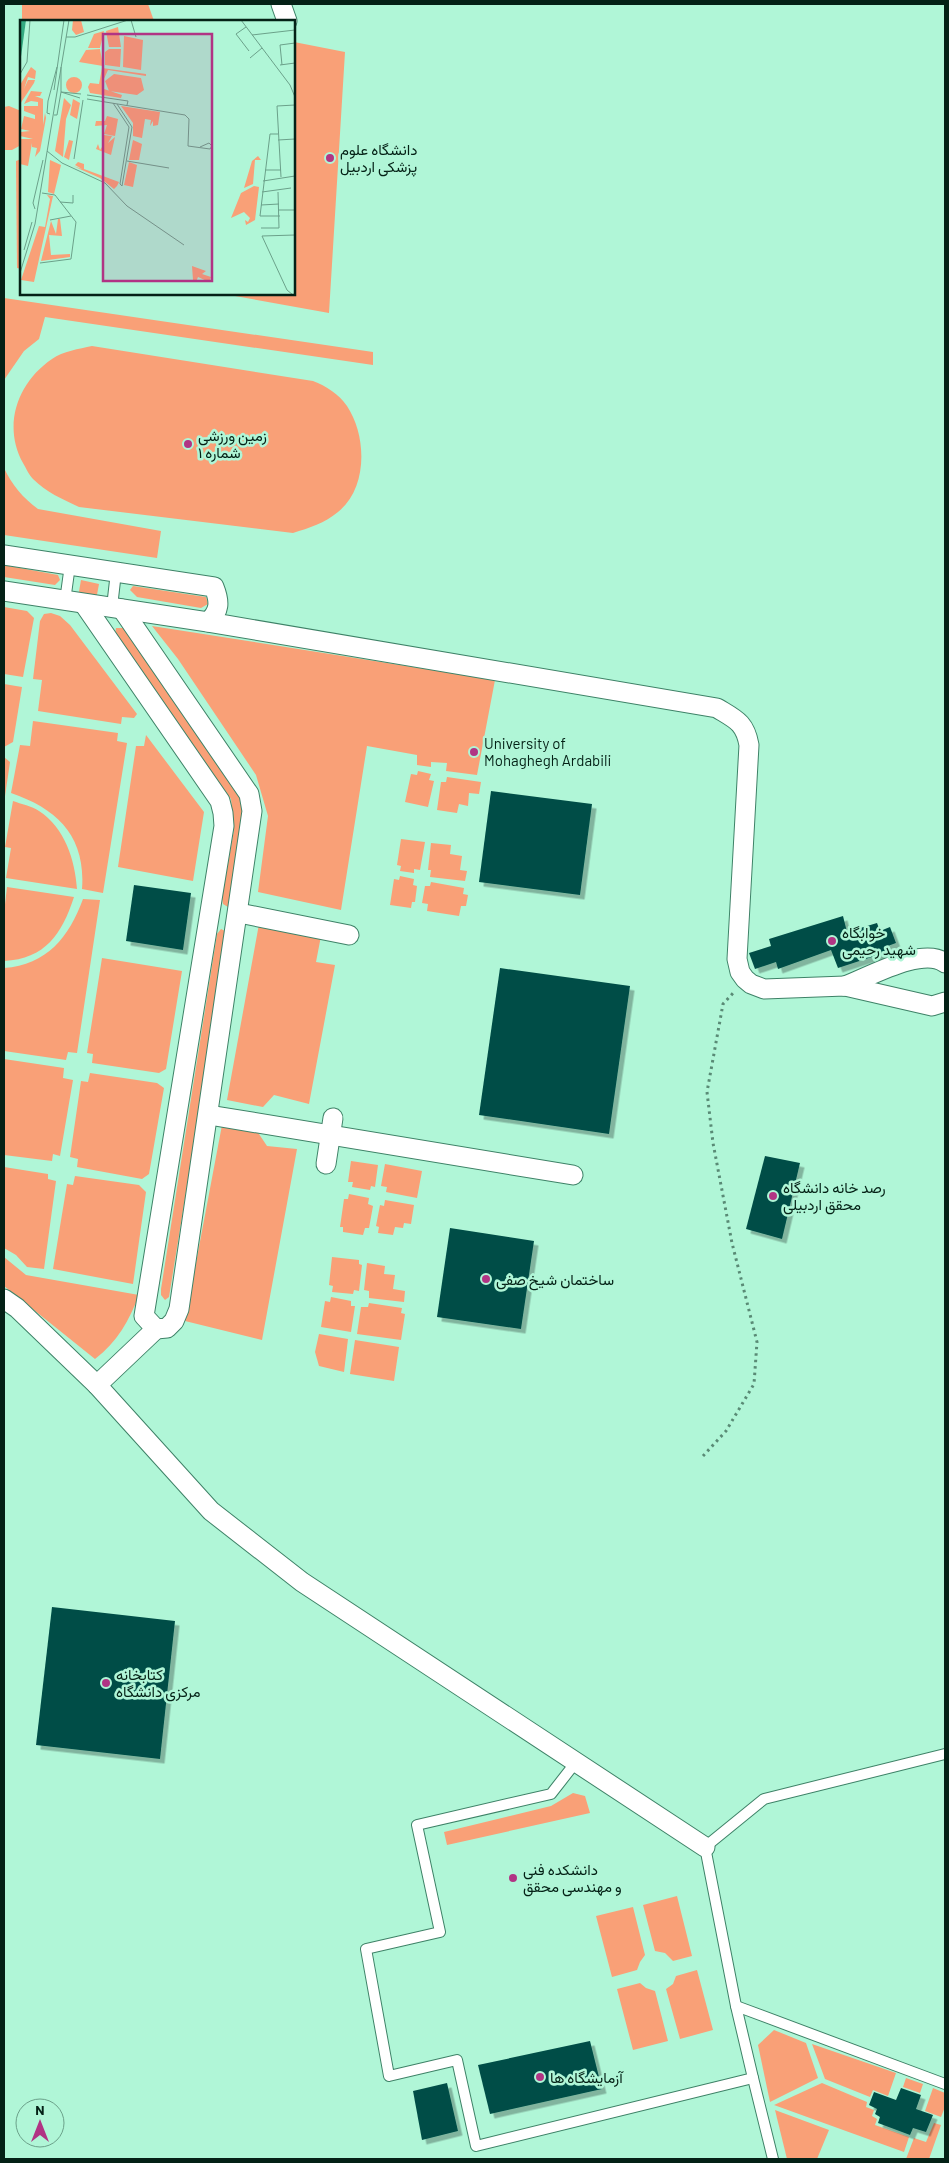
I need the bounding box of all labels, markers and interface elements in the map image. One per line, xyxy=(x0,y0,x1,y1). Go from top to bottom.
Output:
inset map xyxy=(20,20,295,295)
place label: دانشگاه علوم پزشکی اردبیل xyxy=(340,140,417,177)
marker: دانشگاه علوم پزشکی اردبیل xyxy=(324,152,336,164)
place label: زمین ورزشی شماره ۱ xyxy=(198,426,267,462)
marker: زمین ورزشی شماره ۱ xyxy=(182,438,194,450)
place label: University of Mohaghegh Ardabili xyxy=(484,734,611,769)
marker: University of Mohaghegh Ardabili xyxy=(468,746,480,758)
place label: خوابگاه شهید رحیمی xyxy=(842,923,916,960)
marker: خوابگاه شهید رحیمی xyxy=(826,935,838,947)
place label: رصد خانه دانشگاه محقق اردبیلی xyxy=(783,1178,886,1215)
marker: رصد خانه دانشگاه محقق اردبیلی xyxy=(767,1190,779,1202)
place label: ساختمان شیخ صفی xyxy=(496,1270,614,1291)
marker: ساختمان شیخ صفی xyxy=(480,1273,492,1285)
place label: کتابخانه مرکزی دانشگاه xyxy=(116,1665,201,1702)
marker: کتابخانه مرکزی دانشگاه xyxy=(100,1677,112,1689)
place label: دانشکده فنی و مهندسی محقق xyxy=(523,1860,622,1897)
marker: دانشکده فنی و مهندسی محقق xyxy=(507,1872,519,1884)
place label: آزمایشگاه ها xyxy=(550,2068,624,2087)
marker: آزمایشگاه ها xyxy=(534,2071,546,2083)
north arrow xyxy=(15,2098,65,2148)
text: N xyxy=(35,2101,45,2118)

